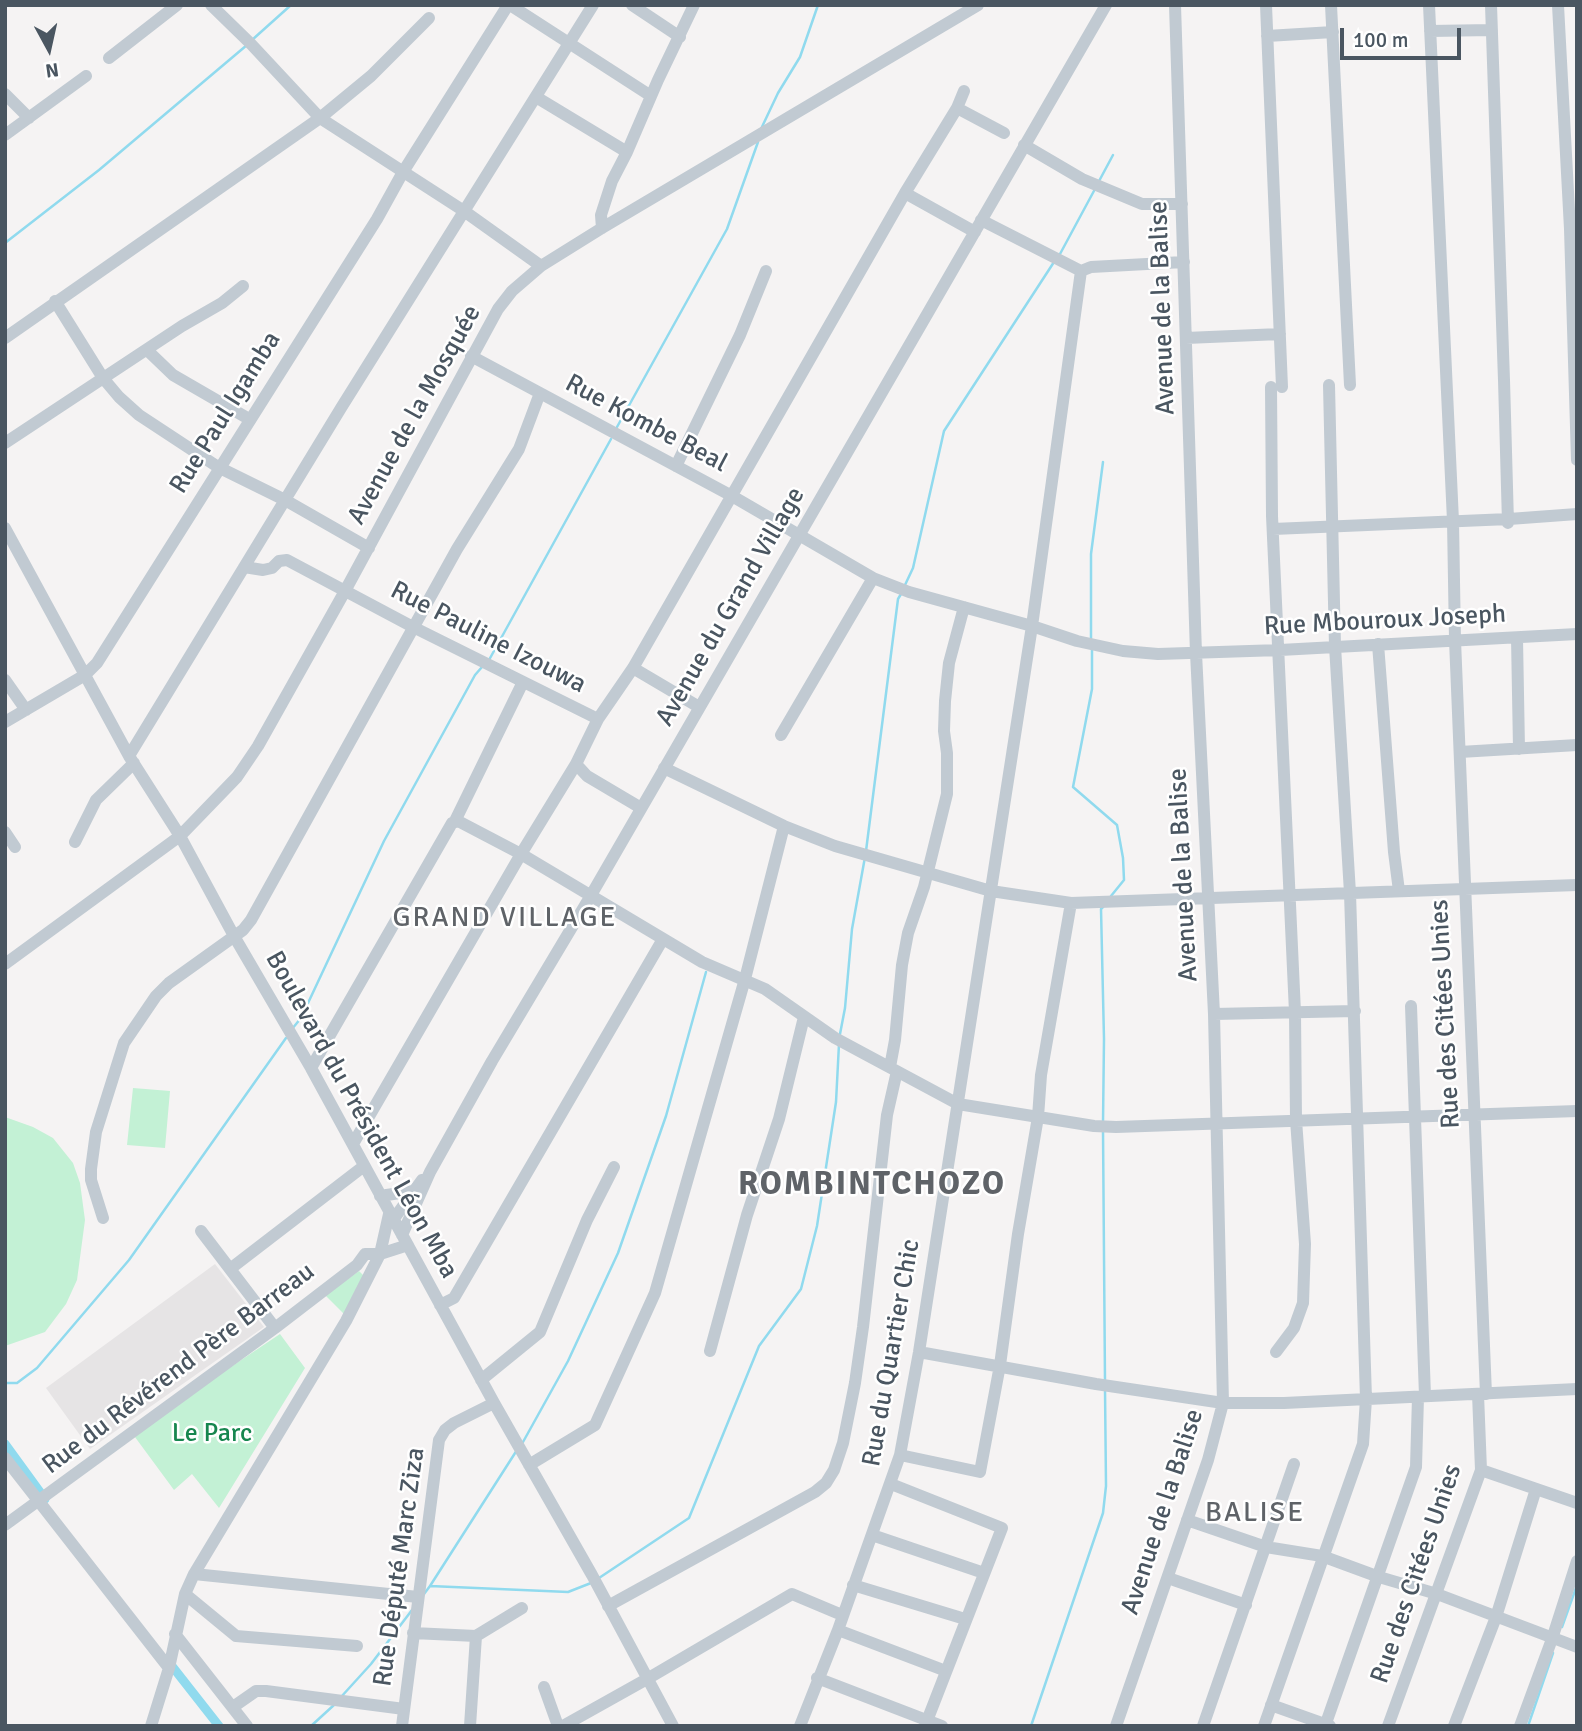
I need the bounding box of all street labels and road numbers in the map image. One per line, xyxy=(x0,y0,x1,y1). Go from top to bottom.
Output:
street label: Avenue de la Balise xyxy=(1144,201,1182,415)
street label: Avenue de la Mosquée xyxy=(342,300,488,530)
street label: Rue Paul Igamba xyxy=(164,326,288,500)
street label: Rue Kombe Beal xyxy=(560,368,732,480)
street label: Avenue du Grand Village xyxy=(650,482,812,732)
street label: Rue Pauline Izouwa xyxy=(385,575,591,701)
street label: Rue Mbouroux Joseph xyxy=(1263,599,1507,643)
street label: Avenue de la Balise xyxy=(1163,767,1205,983)
street label: Rue des Citées Unies xyxy=(1424,899,1468,1129)
street label: Boulevard du Président Léon Mba xyxy=(258,946,464,1284)
street label: Rue du Quartier Chic xyxy=(857,1237,927,1469)
street label: Rue du Révérend Père Barreau xyxy=(37,1256,321,1482)
street label: Avenue de la Balise xyxy=(1115,1405,1211,1619)
street label: Rue Député Marc Ziza xyxy=(368,1445,432,1689)
street label: Rue des Citées Unies xyxy=(1365,1460,1469,1688)

